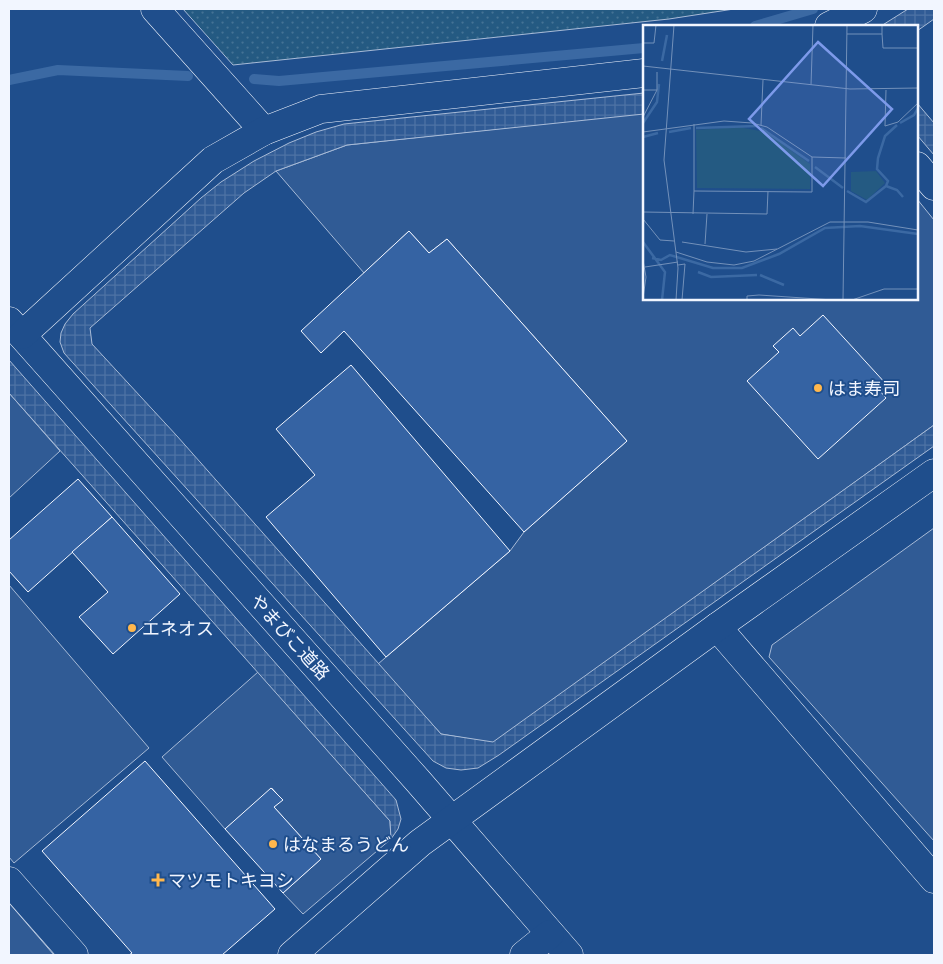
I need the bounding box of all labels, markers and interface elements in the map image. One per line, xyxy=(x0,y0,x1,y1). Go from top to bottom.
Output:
inset map xyxy=(643,25,918,300)
place label: はま寿司 xyxy=(828,377,900,400)
marker: はま寿司 xyxy=(812,382,824,394)
street label: やまびこ道路 xyxy=(245,589,335,685)
place label: エネオス xyxy=(142,617,214,640)
marker: エネオス xyxy=(126,622,138,634)
place label: はなまるうどん xyxy=(283,833,409,856)
marker: はなまるうどん xyxy=(267,838,279,850)
place label: マツモトキヨシ xyxy=(168,869,294,892)
marker: マツモトキヨシ xyxy=(152,874,164,886)

